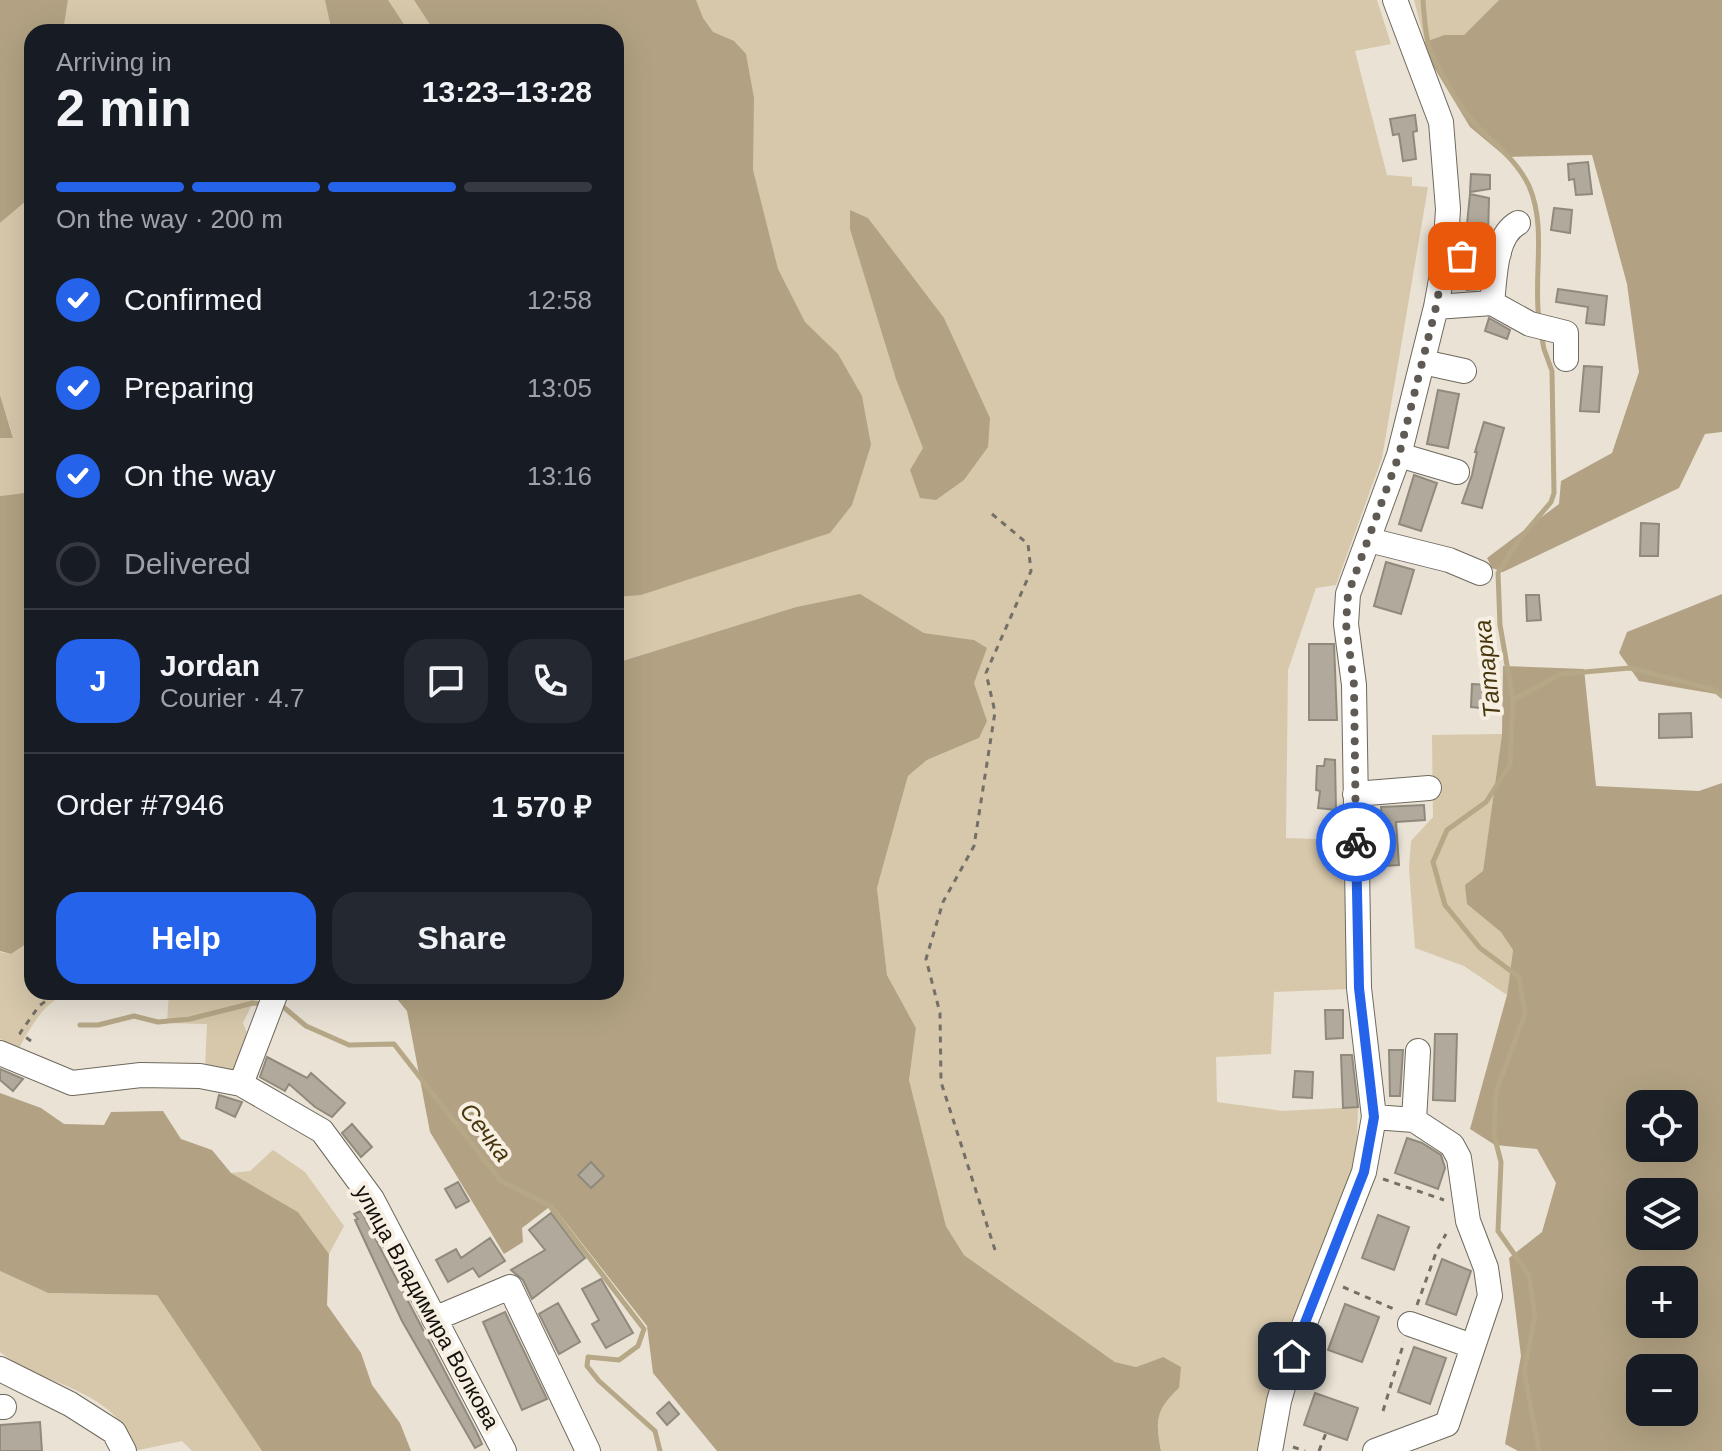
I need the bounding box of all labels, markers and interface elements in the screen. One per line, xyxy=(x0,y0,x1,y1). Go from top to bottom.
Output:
text: Arriving in xyxy=(56,47,172,77)
text: 13:23–13:28 xyxy=(422,75,592,108)
text: 2 min xyxy=(56,79,192,137)
text: On the way · 200 m xyxy=(56,204,283,234)
pin xyxy=(1428,222,1496,290)
icon: bag xyxy=(1440,234,1484,278)
icon: check xyxy=(56,278,100,322)
text: Confirmed xyxy=(124,283,262,316)
text: 12:58 xyxy=(527,285,592,315)
icon: check xyxy=(56,366,100,410)
text: Preparing xyxy=(124,371,254,404)
text: 13:05 xyxy=(527,373,592,403)
icon: check xyxy=(56,454,100,498)
text: On the way xyxy=(124,459,276,492)
text: 13:16 xyxy=(527,461,592,491)
text: Delivered xyxy=(124,547,251,580)
water label: Татарка xyxy=(1468,619,1506,719)
button: chat xyxy=(404,639,488,723)
button: phone xyxy=(508,639,592,723)
text: Jordan xyxy=(160,649,260,682)
text: J xyxy=(90,664,106,697)
text: Courier · 4.7 xyxy=(160,683,305,713)
text: Order #7946 xyxy=(56,788,224,821)
text: 1 570 ₽ xyxy=(491,790,592,823)
courier xyxy=(1316,802,1396,882)
icon: bike xyxy=(1334,820,1378,864)
button: Help xyxy=(56,892,316,984)
button: Share xyxy=(332,892,592,984)
map controls xyxy=(1626,1090,1698,1426)
button: locate xyxy=(1626,1090,1698,1162)
water label: Сечка xyxy=(455,1098,517,1166)
button: layers xyxy=(1626,1178,1698,1250)
street label: улица Владимира Волкова xyxy=(350,1181,505,1434)
button: + xyxy=(1626,1266,1698,1338)
pin xyxy=(1258,1322,1326,1390)
icon: home xyxy=(1270,1334,1314,1378)
button: − xyxy=(1626,1354,1698,1426)

